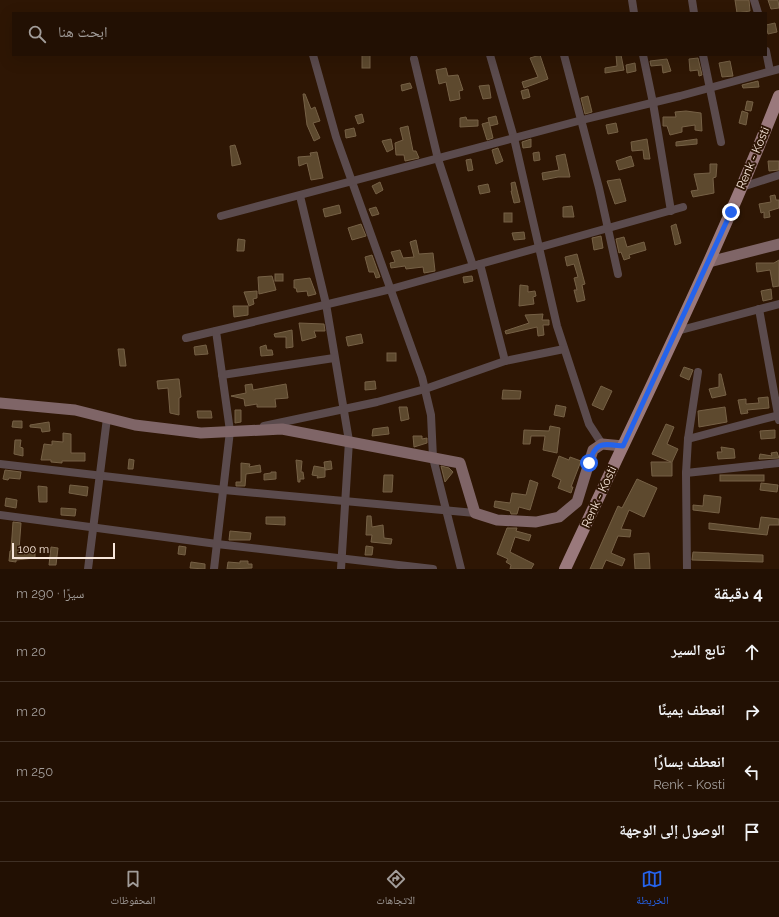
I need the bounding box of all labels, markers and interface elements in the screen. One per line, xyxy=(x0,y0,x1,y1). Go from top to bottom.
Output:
search box xyxy=(12,12,767,56)
icon: search xyxy=(26,23,48,45)
text: ابحث هنا xyxy=(58,23,108,41)
street label: Renk - Kosti xyxy=(734,125,772,191)
route end xyxy=(722,203,740,221)
route start xyxy=(580,454,598,472)
street label: Renk - Kosti xyxy=(579,464,619,530)
scale bar xyxy=(12,541,115,560)
text: 100 m xyxy=(18,543,49,556)
text: 4 دقيقة xyxy=(714,583,763,603)
text: سيرًا · 290 m xyxy=(16,586,84,601)
text: تابع السير xyxy=(671,641,725,659)
icon: ahead xyxy=(741,641,763,663)
text: 20 m xyxy=(16,644,46,659)
text: انعطف يمينًا xyxy=(658,701,725,719)
icon: right xyxy=(741,701,763,723)
text: 20 m xyxy=(16,704,46,719)
text: انعطف يسارًا xyxy=(653,753,725,771)
icon: left xyxy=(741,761,763,783)
text: 250 m xyxy=(16,764,53,779)
text: Renk - Kosti xyxy=(653,777,725,792)
text: الوصول إلى الوجهة xyxy=(619,821,725,839)
icon: arrive xyxy=(741,821,763,843)
tab: المحفوظات xyxy=(110,868,155,911)
tab: الاتجاهات xyxy=(376,868,415,911)
tab: الخريطة xyxy=(636,868,669,911)

